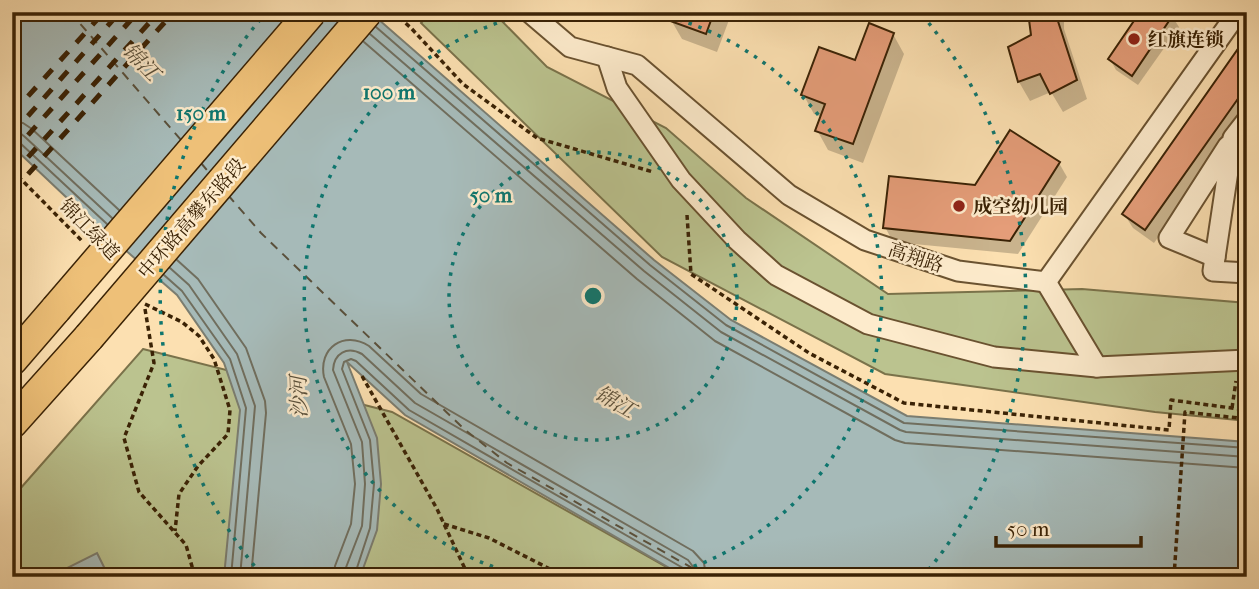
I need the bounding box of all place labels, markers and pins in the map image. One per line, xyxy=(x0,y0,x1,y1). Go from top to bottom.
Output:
place label: 红旗连锁 xyxy=(1148,29,1224,51)
marker: 红旗连锁 xyxy=(1126,31,1142,47)
place label: 成空幼儿园 xyxy=(973,196,1068,218)
marker: 成空幼儿园 xyxy=(951,198,967,214)
centre of rings xyxy=(581,284,605,308)

